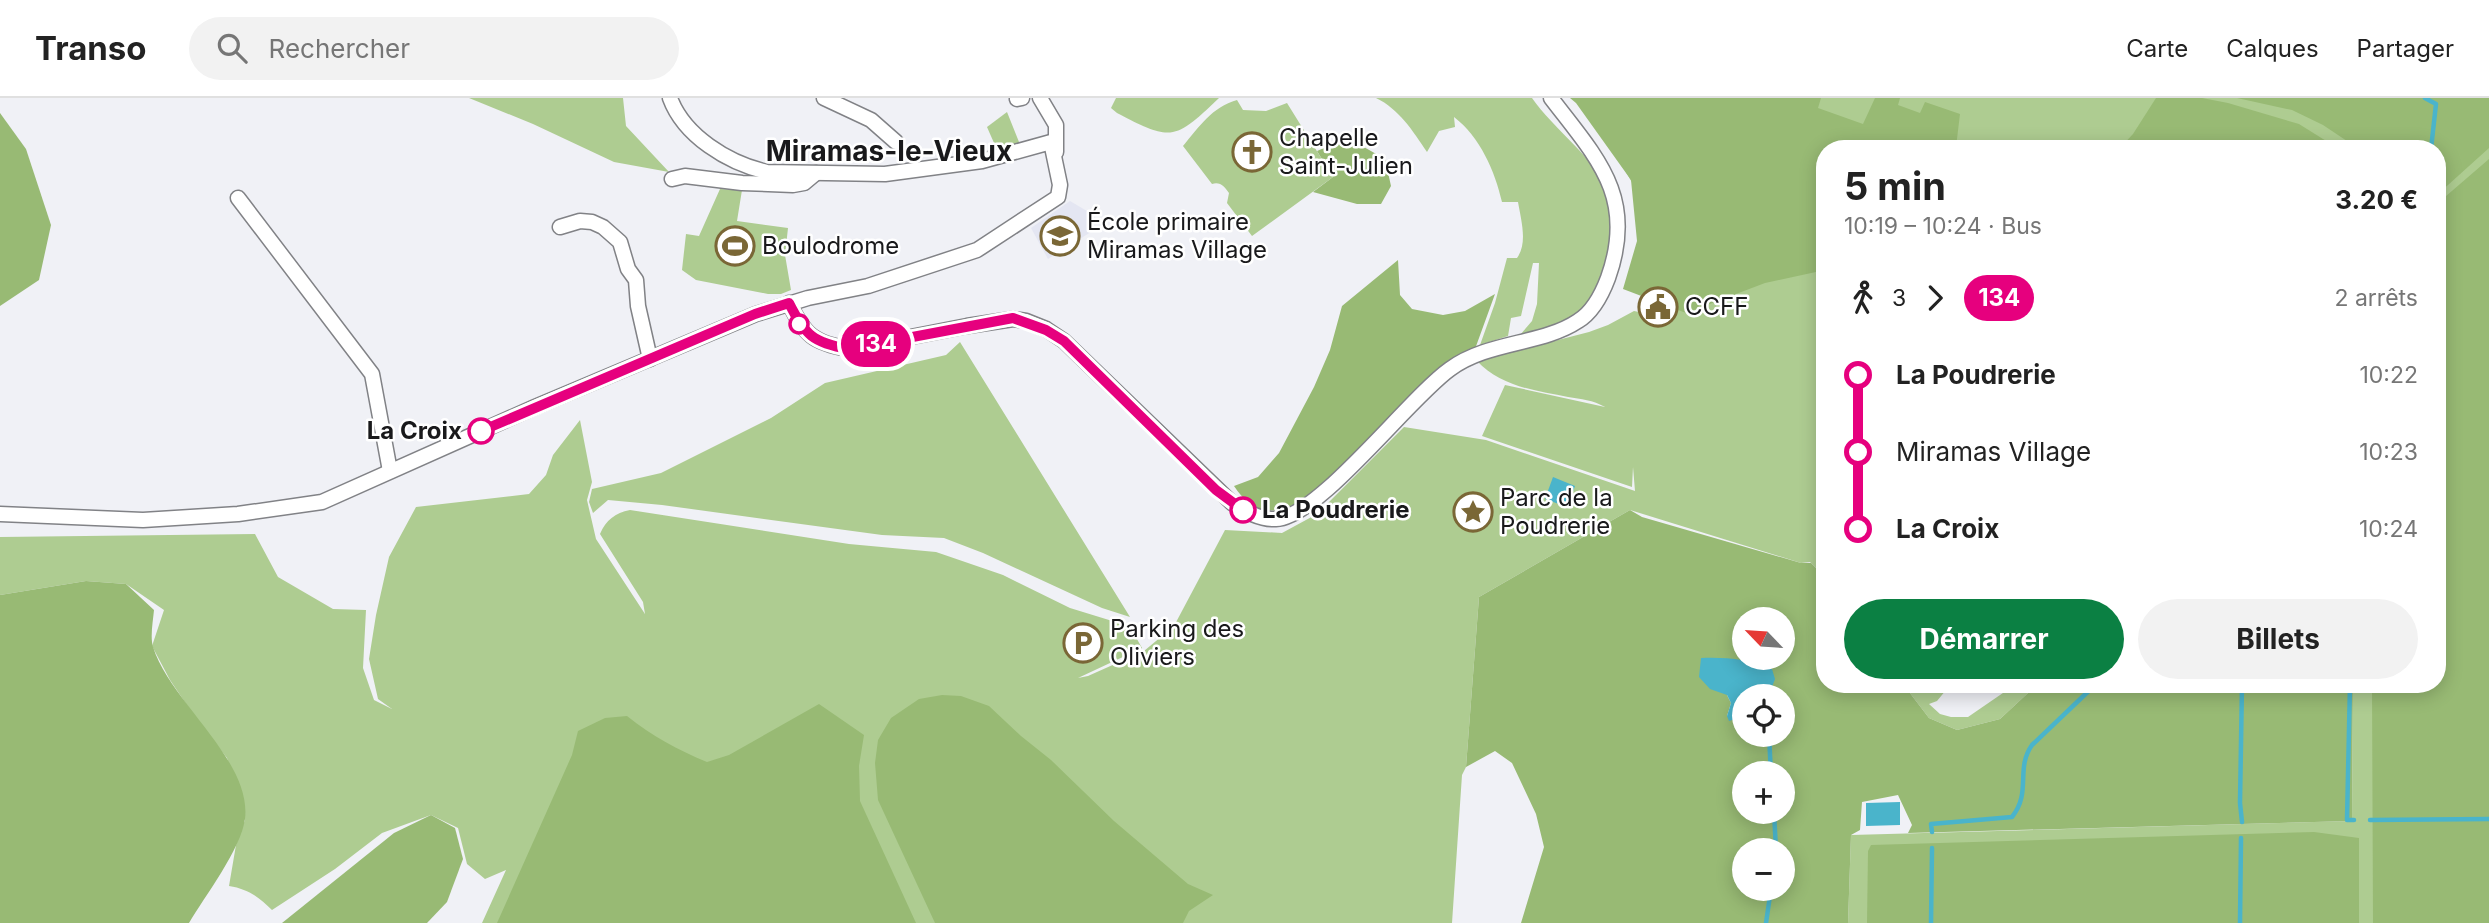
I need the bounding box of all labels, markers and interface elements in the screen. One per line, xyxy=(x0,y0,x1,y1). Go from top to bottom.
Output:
search box xyxy=(189,17,679,80)
text: Transo xyxy=(35,28,147,68)
icon: search xyxy=(213,29,251,67)
text: Rechercher xyxy=(269,33,410,64)
text: Carte xyxy=(2126,34,2188,63)
text: Calques xyxy=(2226,34,2319,63)
text: Partager xyxy=(2357,34,2454,63)
place label: Chapelle Saint-Julien xyxy=(1279,123,1413,180)
church icon: Chapelle Saint-Julien xyxy=(1231,131,1273,173)
district label: Miramas-le-Vieux xyxy=(766,134,1012,168)
text: 5 min xyxy=(1844,163,1946,209)
text: 3.20 € xyxy=(2335,184,2418,215)
place label: École primaire Miramas Village xyxy=(1087,206,1267,264)
text: 10:19 – 10:24 · Bus xyxy=(1844,212,2042,240)
school or university icon: École primaire Miramas Village xyxy=(1039,215,1081,257)
sports icon: Boulodrome xyxy=(714,225,756,267)
place label: Boulodrome xyxy=(762,231,899,260)
icon: walk xyxy=(1844,279,1882,317)
icon: forward xyxy=(1916,279,1954,317)
text: 134 xyxy=(1978,283,2020,312)
text: 3 xyxy=(1892,284,1906,312)
text: 2 arrêts xyxy=(2334,284,2418,312)
public building icon: CCFF xyxy=(1637,286,1679,328)
place label: CCFF xyxy=(1685,292,1748,321)
unlabelled marker xyxy=(789,314,809,334)
line badge: 134 xyxy=(836,321,916,367)
text: 134 xyxy=(855,329,897,358)
text: La Poudrerie xyxy=(1896,359,2056,390)
text: 10:22 xyxy=(2359,361,2418,389)
place label: La Croix xyxy=(367,416,462,445)
marker: La Croix xyxy=(468,418,494,444)
text: Miramas Village xyxy=(1896,436,2091,467)
text: 10:23 xyxy=(2359,438,2418,466)
place label: Parc de la Poudrerie xyxy=(1500,483,1613,540)
place icon: Parc de la Poudrerie xyxy=(1452,491,1494,533)
place label: La Poudrerie xyxy=(1262,495,1410,524)
marker: La Poudrerie xyxy=(1230,497,1256,523)
text: La Croix xyxy=(1896,513,1999,544)
text: 10:24 xyxy=(2359,515,2418,543)
button: Démarrer xyxy=(1844,599,2124,679)
button: Billets xyxy=(2138,599,2418,679)
north arrow xyxy=(1732,607,1796,670)
map controls xyxy=(1732,607,1795,901)
place label: Parking des Oliviers xyxy=(1110,614,1244,671)
parking icon: Parking des Oliviers xyxy=(1062,622,1104,664)
button: locate xyxy=(1732,684,1795,747)
button: + xyxy=(1732,761,1795,824)
button: − xyxy=(1732,838,1795,901)

